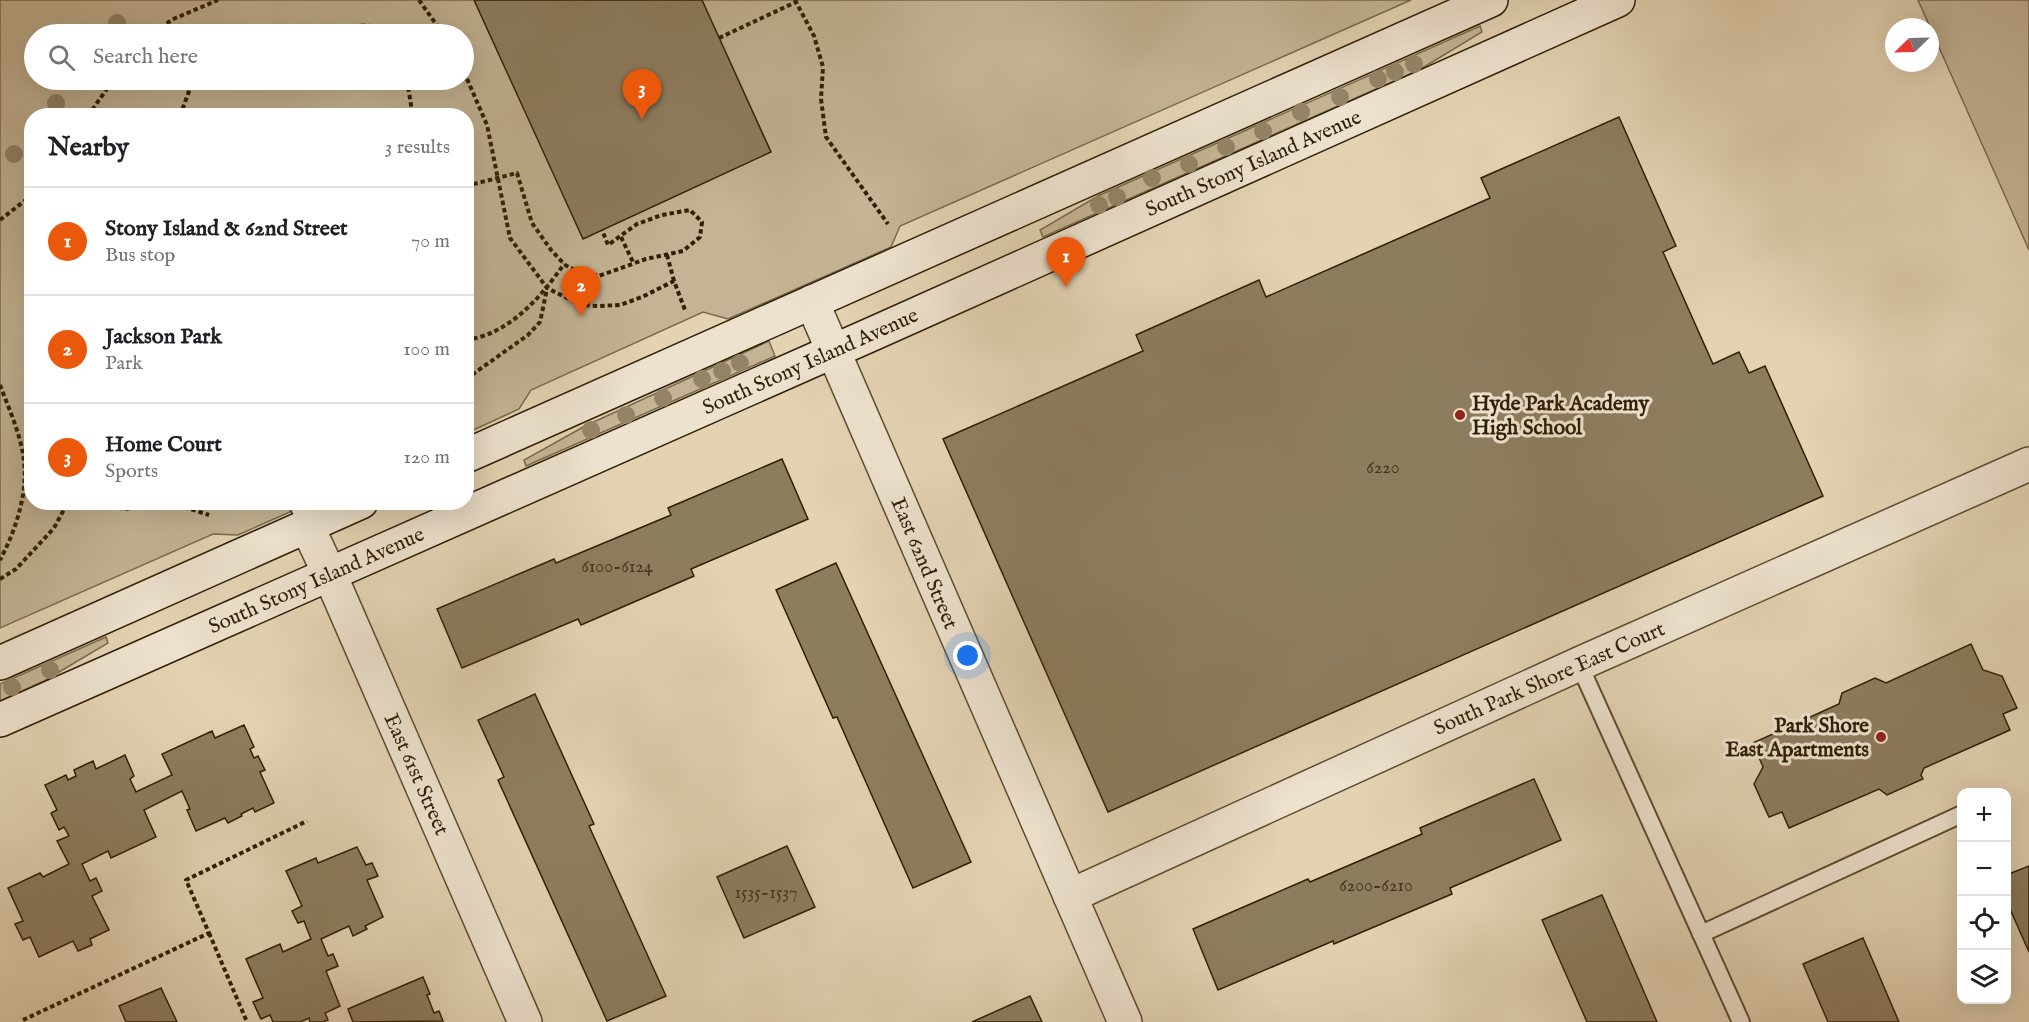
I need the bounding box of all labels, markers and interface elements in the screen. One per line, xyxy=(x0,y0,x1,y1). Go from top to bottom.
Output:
north arrow xyxy=(1885,18,1939,72)
search box xyxy=(24,24,474,90)
icon: search xyxy=(45,41,78,74)
text: Search here xyxy=(93,43,198,71)
pin: 3 xyxy=(622,70,662,119)
street label: South Stony Island Avenue xyxy=(1142,104,1366,224)
text: Nearby xyxy=(48,131,129,164)
text: 3 results xyxy=(385,135,450,160)
text: Stony Island & 62nd Street xyxy=(105,215,348,243)
text: 1 xyxy=(64,229,71,254)
text: 70 m xyxy=(411,229,450,254)
pin: 1 xyxy=(1046,238,1086,287)
text: Bus stop xyxy=(105,243,175,268)
pin: 2 xyxy=(562,266,600,316)
street label: South Stony Island Avenue xyxy=(699,302,923,422)
text: Jackson Park xyxy=(105,323,222,351)
text: 2 xyxy=(63,337,72,362)
text: 100 m xyxy=(403,337,450,362)
text: Park xyxy=(105,351,143,376)
place label: Hyde Park Academy High School xyxy=(1472,391,1650,442)
marker: Hyde Park Academy High School xyxy=(1453,408,1467,422)
text: Home Court xyxy=(105,431,222,459)
text: 3 xyxy=(64,445,71,470)
text: 120 m xyxy=(404,445,450,470)
house number: 6220 xyxy=(1366,457,1400,480)
text: Sports xyxy=(105,459,158,484)
street label: East 62nd Street xyxy=(884,494,964,634)
street label: South Stony Island Avenue xyxy=(205,521,429,641)
house number: 6100-6124 xyxy=(581,556,653,579)
street label: South Park Shore East Court xyxy=(1430,616,1669,743)
your location xyxy=(953,641,982,670)
street label: East 61st Street xyxy=(377,709,455,840)
place label: Park Shore East Apartments xyxy=(1725,713,1869,764)
marker: Park Shore East Apartments xyxy=(1874,730,1888,744)
map controls xyxy=(1957,788,2011,1004)
button: + xyxy=(1957,788,2011,842)
button: − xyxy=(1957,842,2011,896)
house number: 6200-6210 xyxy=(1339,875,1413,898)
house number: 1535-1537 xyxy=(734,882,798,905)
button: locate xyxy=(1957,896,2011,950)
button: layers xyxy=(1957,950,2011,1004)

